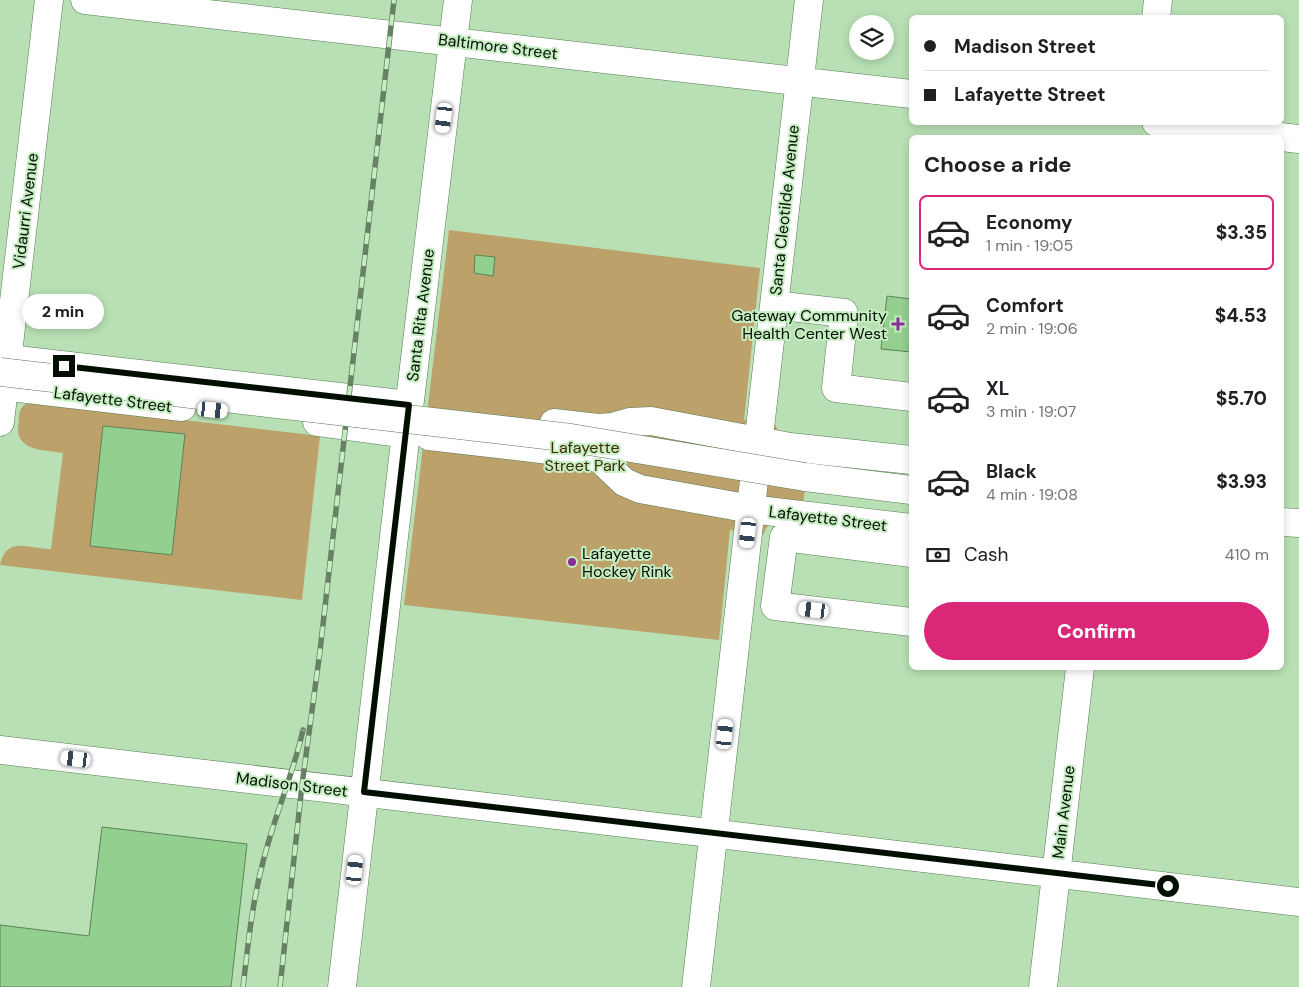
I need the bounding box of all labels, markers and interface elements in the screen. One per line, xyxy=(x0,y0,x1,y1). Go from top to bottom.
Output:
map controls xyxy=(849,15,894,60)
button: layers xyxy=(849,15,894,60)
street label: Baltimore Street xyxy=(437,29,559,64)
text: Madison Street xyxy=(954,34,1096,59)
text: Lafayette Street xyxy=(954,82,1106,107)
car xyxy=(434,102,453,134)
street label: Santa Cleotilde Avenue xyxy=(765,124,804,296)
text: Choose a ride xyxy=(924,150,1072,179)
street label: Vidaurri Avenue xyxy=(8,152,43,270)
icon: car xyxy=(926,210,971,255)
text: Economy xyxy=(986,210,1073,235)
text: $3.35 xyxy=(1216,220,1267,245)
text: 1 min · 19:05 xyxy=(986,235,1073,256)
street label: Santa Rita Avenue xyxy=(402,248,439,383)
icon: car xyxy=(926,293,971,338)
text: Comfort xyxy=(986,293,1064,318)
callout: 2 min xyxy=(23,294,105,328)
text: 2 min xyxy=(42,301,84,322)
text: $4.53 xyxy=(1215,303,1267,328)
place label: Gateway Community Health Center West xyxy=(731,305,887,344)
marker: Gateway Community Health Center West xyxy=(891,317,905,331)
text: 2 min · 19:06 xyxy=(986,318,1078,339)
route end xyxy=(53,355,75,377)
icon: car xyxy=(926,376,971,421)
text: XL xyxy=(986,376,1009,401)
street label: Lafayette Street xyxy=(53,382,173,417)
text: $5.70 xyxy=(1216,386,1267,411)
car xyxy=(197,401,228,419)
text: 3 min · 19:07 xyxy=(986,401,1076,422)
park label: Lafayette Street Park xyxy=(544,437,626,476)
icon: car xyxy=(926,459,971,504)
text: Black xyxy=(986,459,1037,484)
text: $3.93 xyxy=(1216,469,1267,494)
text: 4 min · 19:08 xyxy=(986,484,1078,505)
street label: Lafayette Street xyxy=(768,501,888,536)
car xyxy=(738,517,757,549)
icon: cash xyxy=(924,541,952,569)
text: Cash xyxy=(964,542,1008,567)
place label: Lafayette Hockey Rink xyxy=(582,543,672,582)
text: 410 m xyxy=(1225,544,1269,565)
marker: Lafayette Hockey Rink xyxy=(566,556,578,568)
car xyxy=(798,601,829,619)
button: Confirm xyxy=(924,602,1269,660)
car xyxy=(715,718,734,750)
car xyxy=(60,750,91,768)
street label: Main Avenue xyxy=(1047,764,1080,860)
street label: Madison Street xyxy=(235,767,349,802)
car xyxy=(345,854,364,886)
route start xyxy=(1157,875,1179,897)

